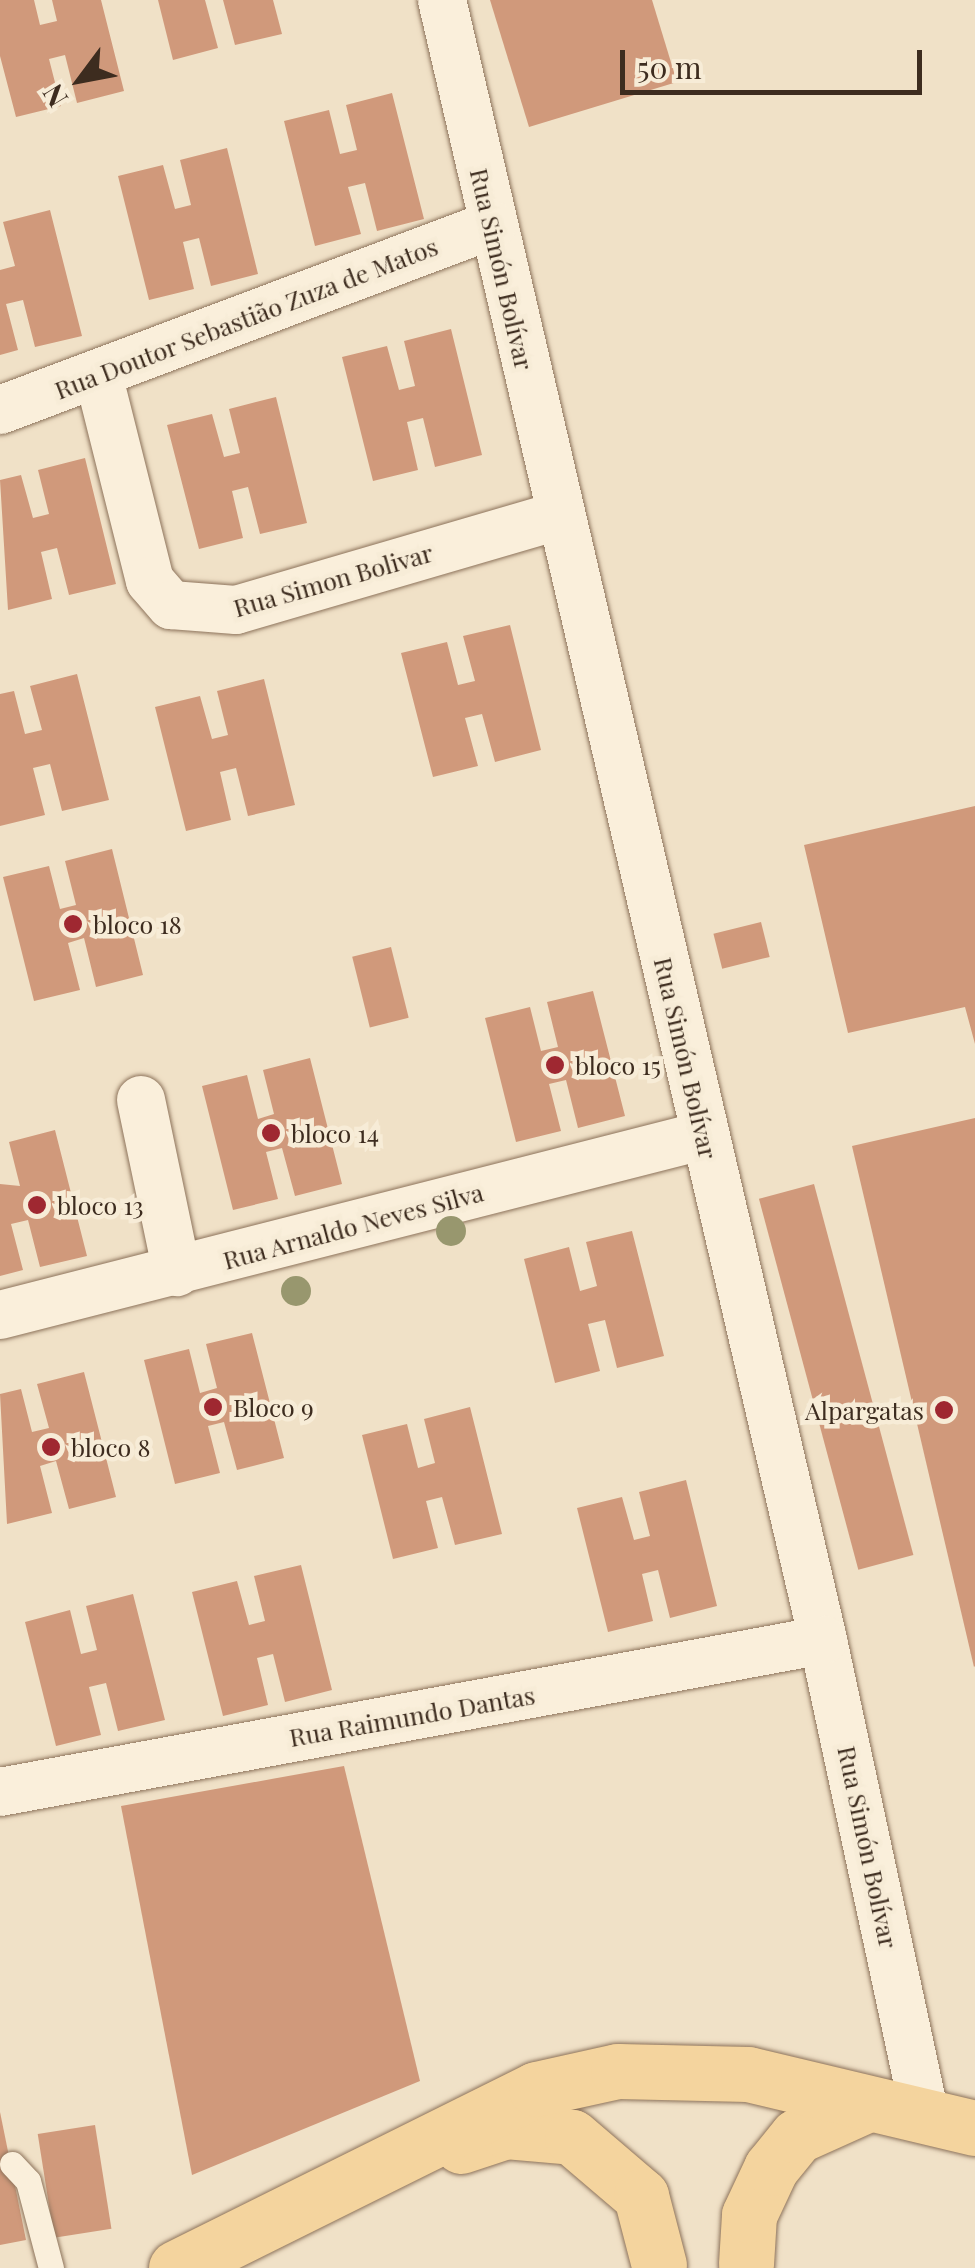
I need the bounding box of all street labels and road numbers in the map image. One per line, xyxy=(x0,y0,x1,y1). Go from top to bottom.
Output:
street label: Rua Simón Bolívar xyxy=(464,165,540,373)
street label: Rua Doutor Sebastião Zuza de Matos xyxy=(50,231,442,405)
street label: Rua Simon Bolivar xyxy=(230,537,436,623)
street label: Rua Simón Bolívar xyxy=(648,954,724,1162)
street label: Rua Arnaldo Neves Silva xyxy=(219,1177,487,1275)
street label: Rua Raimundo Dantas xyxy=(287,1680,537,1752)
street label: Rua Simón Bolívar xyxy=(832,1743,904,1951)

